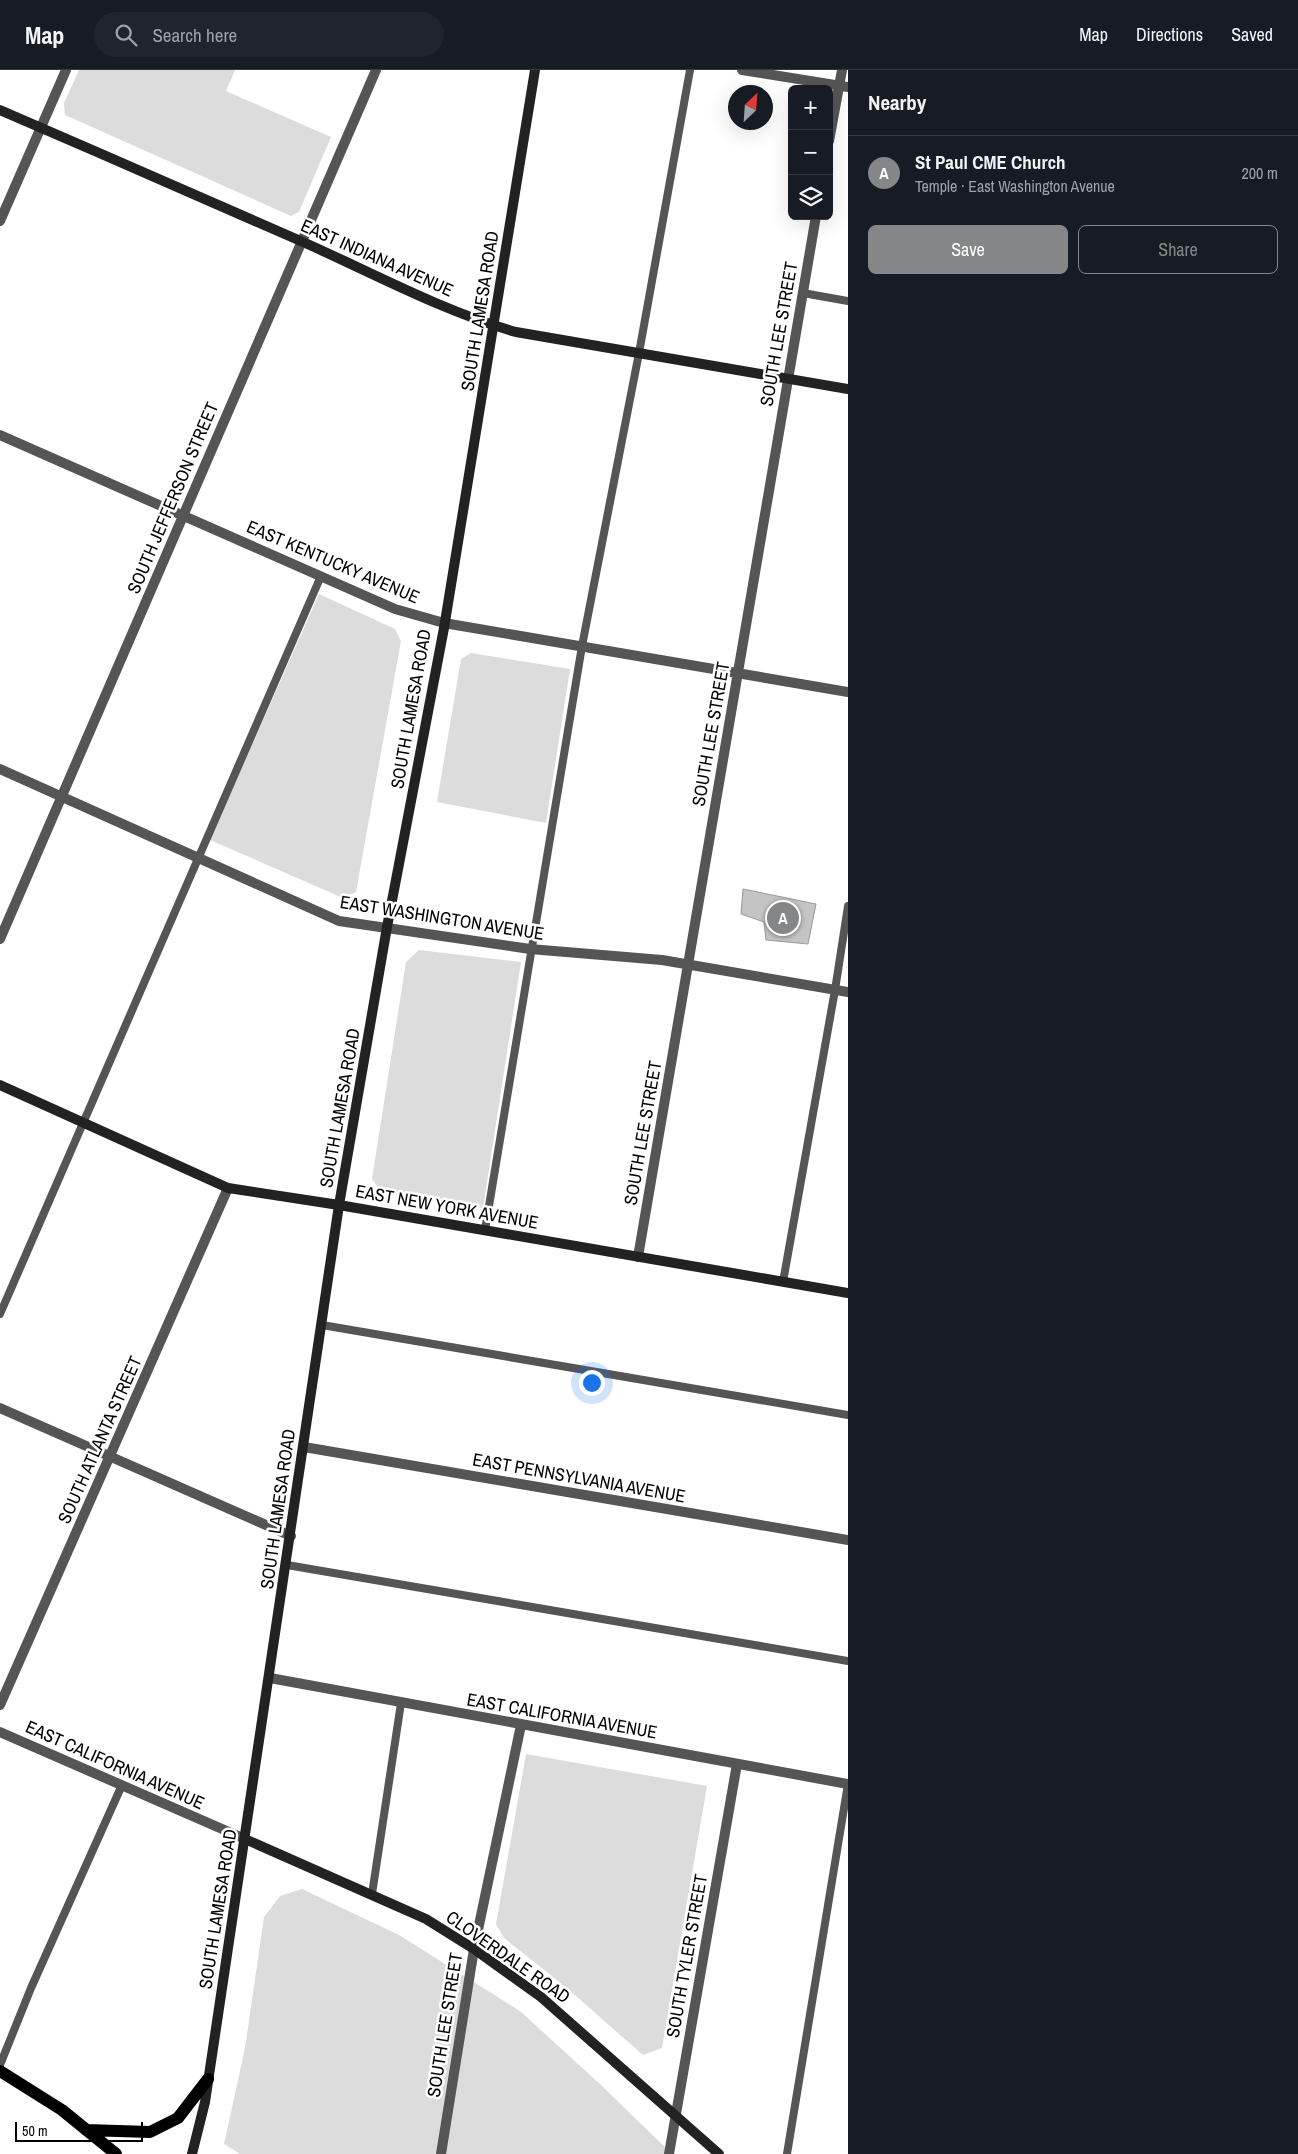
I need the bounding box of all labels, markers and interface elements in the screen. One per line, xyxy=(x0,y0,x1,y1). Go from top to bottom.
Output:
search box xyxy=(94,12,444,57)
text: Map xyxy=(25,19,64,51)
icon: search xyxy=(112,21,140,49)
text: Search here xyxy=(152,22,237,48)
text: Map xyxy=(1079,22,1108,47)
text: Directions xyxy=(1136,22,1203,47)
text: Saved xyxy=(1231,22,1273,47)
north arrow xyxy=(728,85,773,130)
map controls xyxy=(788,85,833,220)
button: + xyxy=(788,85,833,130)
text: Nearby xyxy=(868,88,926,117)
button: − xyxy=(788,130,833,175)
text: St Paul CME Church xyxy=(915,149,1066,175)
text: A xyxy=(879,162,889,184)
text: 200 m xyxy=(1242,162,1278,184)
button: layers xyxy=(788,175,833,220)
text: Temple · East Washington Avenue xyxy=(915,175,1115,197)
street label: EAST INDIANA AVENUE xyxy=(297,213,457,302)
button: Save xyxy=(868,225,1068,274)
button: Share xyxy=(1078,225,1278,274)
street label: SOUTH LAMESA ROAD xyxy=(455,229,504,393)
street label: SOUTH LEE STREET xyxy=(754,260,803,408)
street label: SOUTH JEFFERSON STREET xyxy=(121,398,224,597)
street label: EAST KENTUCKY AVENUE xyxy=(243,514,423,609)
street label: SOUTH LAMESA ROAD xyxy=(384,627,437,791)
street label: SOUTH LEE STREET xyxy=(686,660,735,808)
street label: EAST WASHINGTON AVENUE xyxy=(338,889,546,946)
pin: A xyxy=(767,899,799,937)
street label: SOUTH LAMESA ROAD xyxy=(313,1026,366,1190)
street label: SOUTH LEE STREET xyxy=(618,1059,667,1207)
street label: EAST NEW YORK AVENUE xyxy=(354,1178,541,1235)
street label: SOUTH ATLANTA STREET xyxy=(51,1352,148,1527)
your location xyxy=(579,1370,605,1396)
street label: SOUTH LAMESA ROAD xyxy=(254,1427,301,1591)
street label: EAST PENNSYLVANIA AVENUE xyxy=(471,1446,687,1509)
street label: EAST CALIFORNIA AVENUE xyxy=(465,1686,659,1745)
street label: EAST CALIFORNIA AVENUE xyxy=(22,1714,208,1815)
street label: SOUTH LAMESA ROAD xyxy=(193,1827,242,1991)
street label: SOUTH TYLER STREET xyxy=(660,1872,713,2040)
street label: CLOVERDALE ROAD xyxy=(441,1904,575,2009)
street label: SOUTH LEE STREET xyxy=(421,1951,468,2099)
scale bar xyxy=(15,2119,142,2142)
text: 50 m xyxy=(22,2122,48,2140)

